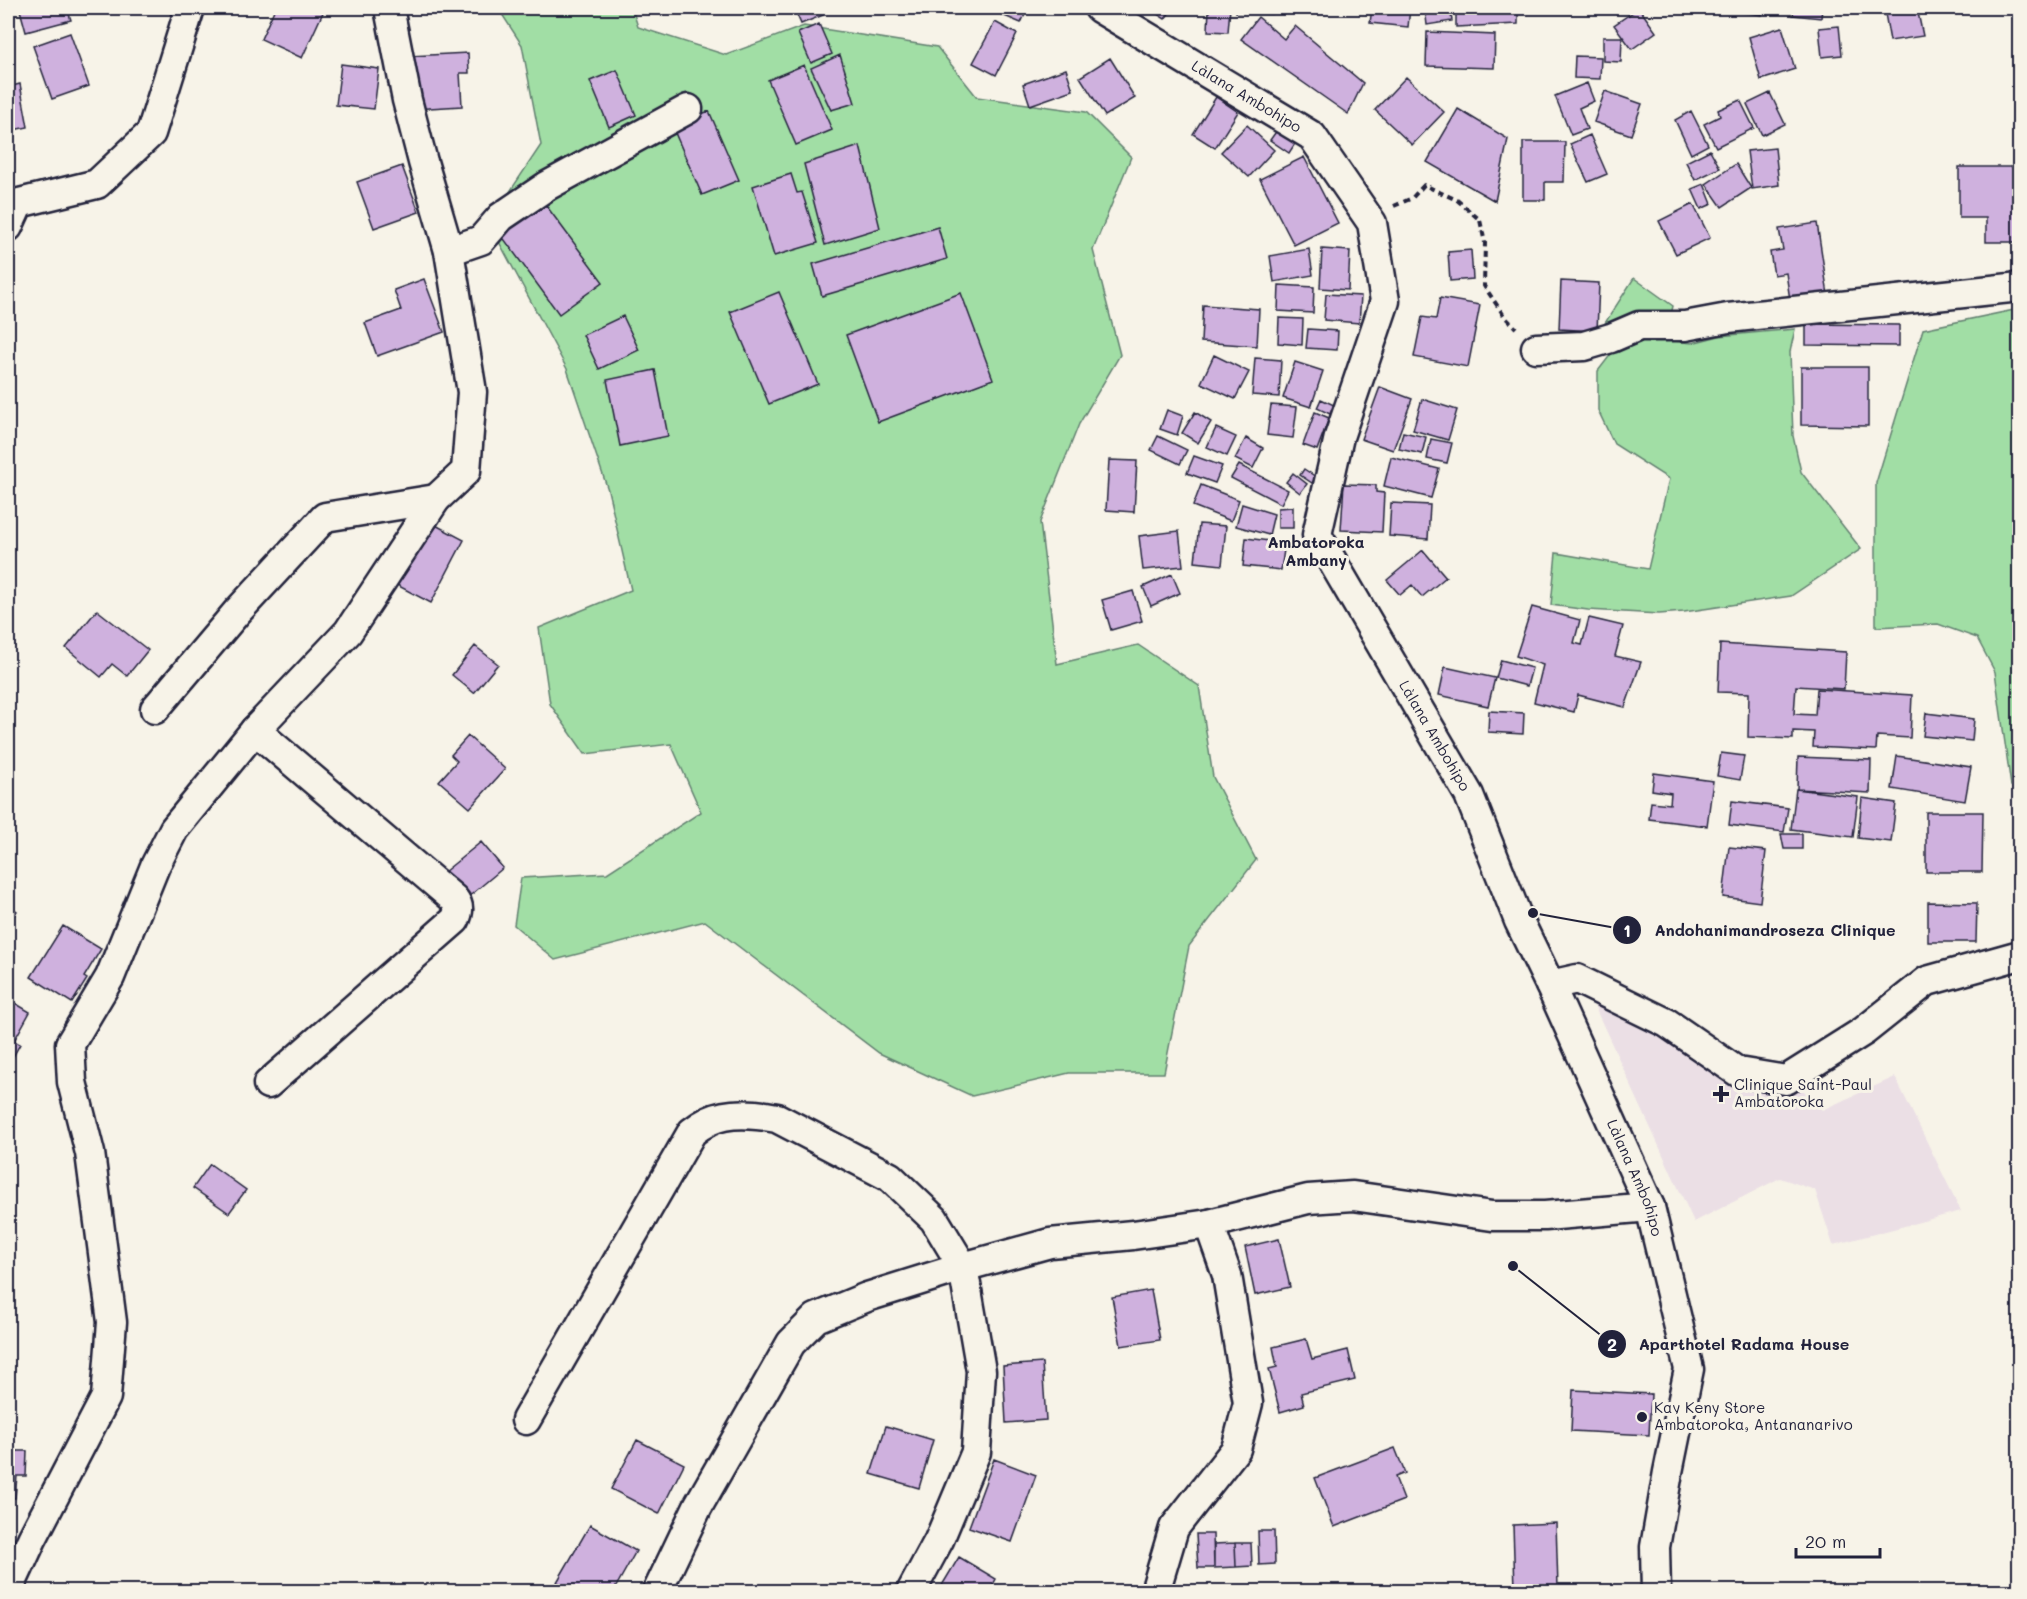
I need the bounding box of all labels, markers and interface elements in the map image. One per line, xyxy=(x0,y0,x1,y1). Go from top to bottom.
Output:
street label: Làlana Ambohipo xyxy=(1188,55,1306,137)
district label: Ambatoroka Ambany xyxy=(1267,531,1365,570)
street label: Làlana Ambohipo xyxy=(1395,676,1476,794)
callout: Andohanimandroseza Clinique xyxy=(1612,913,1908,947)
text: 1 xyxy=(1623,918,1631,942)
text: Andohanimandroseza Clinique xyxy=(1654,919,1896,940)
place label: Clinique Saint-Paul Ambatoroka xyxy=(1734,1074,1872,1111)
marker: Clinique Saint-Paul Ambatoroka xyxy=(1712,1085,1730,1103)
street label: Làlana Ambohipo xyxy=(1603,1116,1668,1238)
callout: Aparthotel Radama House xyxy=(1597,1327,1862,1361)
text: 2 xyxy=(1607,1332,1617,1356)
text: Aparthotel Radama House xyxy=(1639,1333,1849,1354)
place label: Kay Keny Store Ambatoroka, Antananarivo xyxy=(1654,1397,1853,1434)
marker: Kay Keny Store Ambatoroka, Antananarivo xyxy=(1635,1410,1649,1424)
scale bar xyxy=(1796,1521,1880,1559)
text: 20 m xyxy=(1805,1529,1846,1553)

